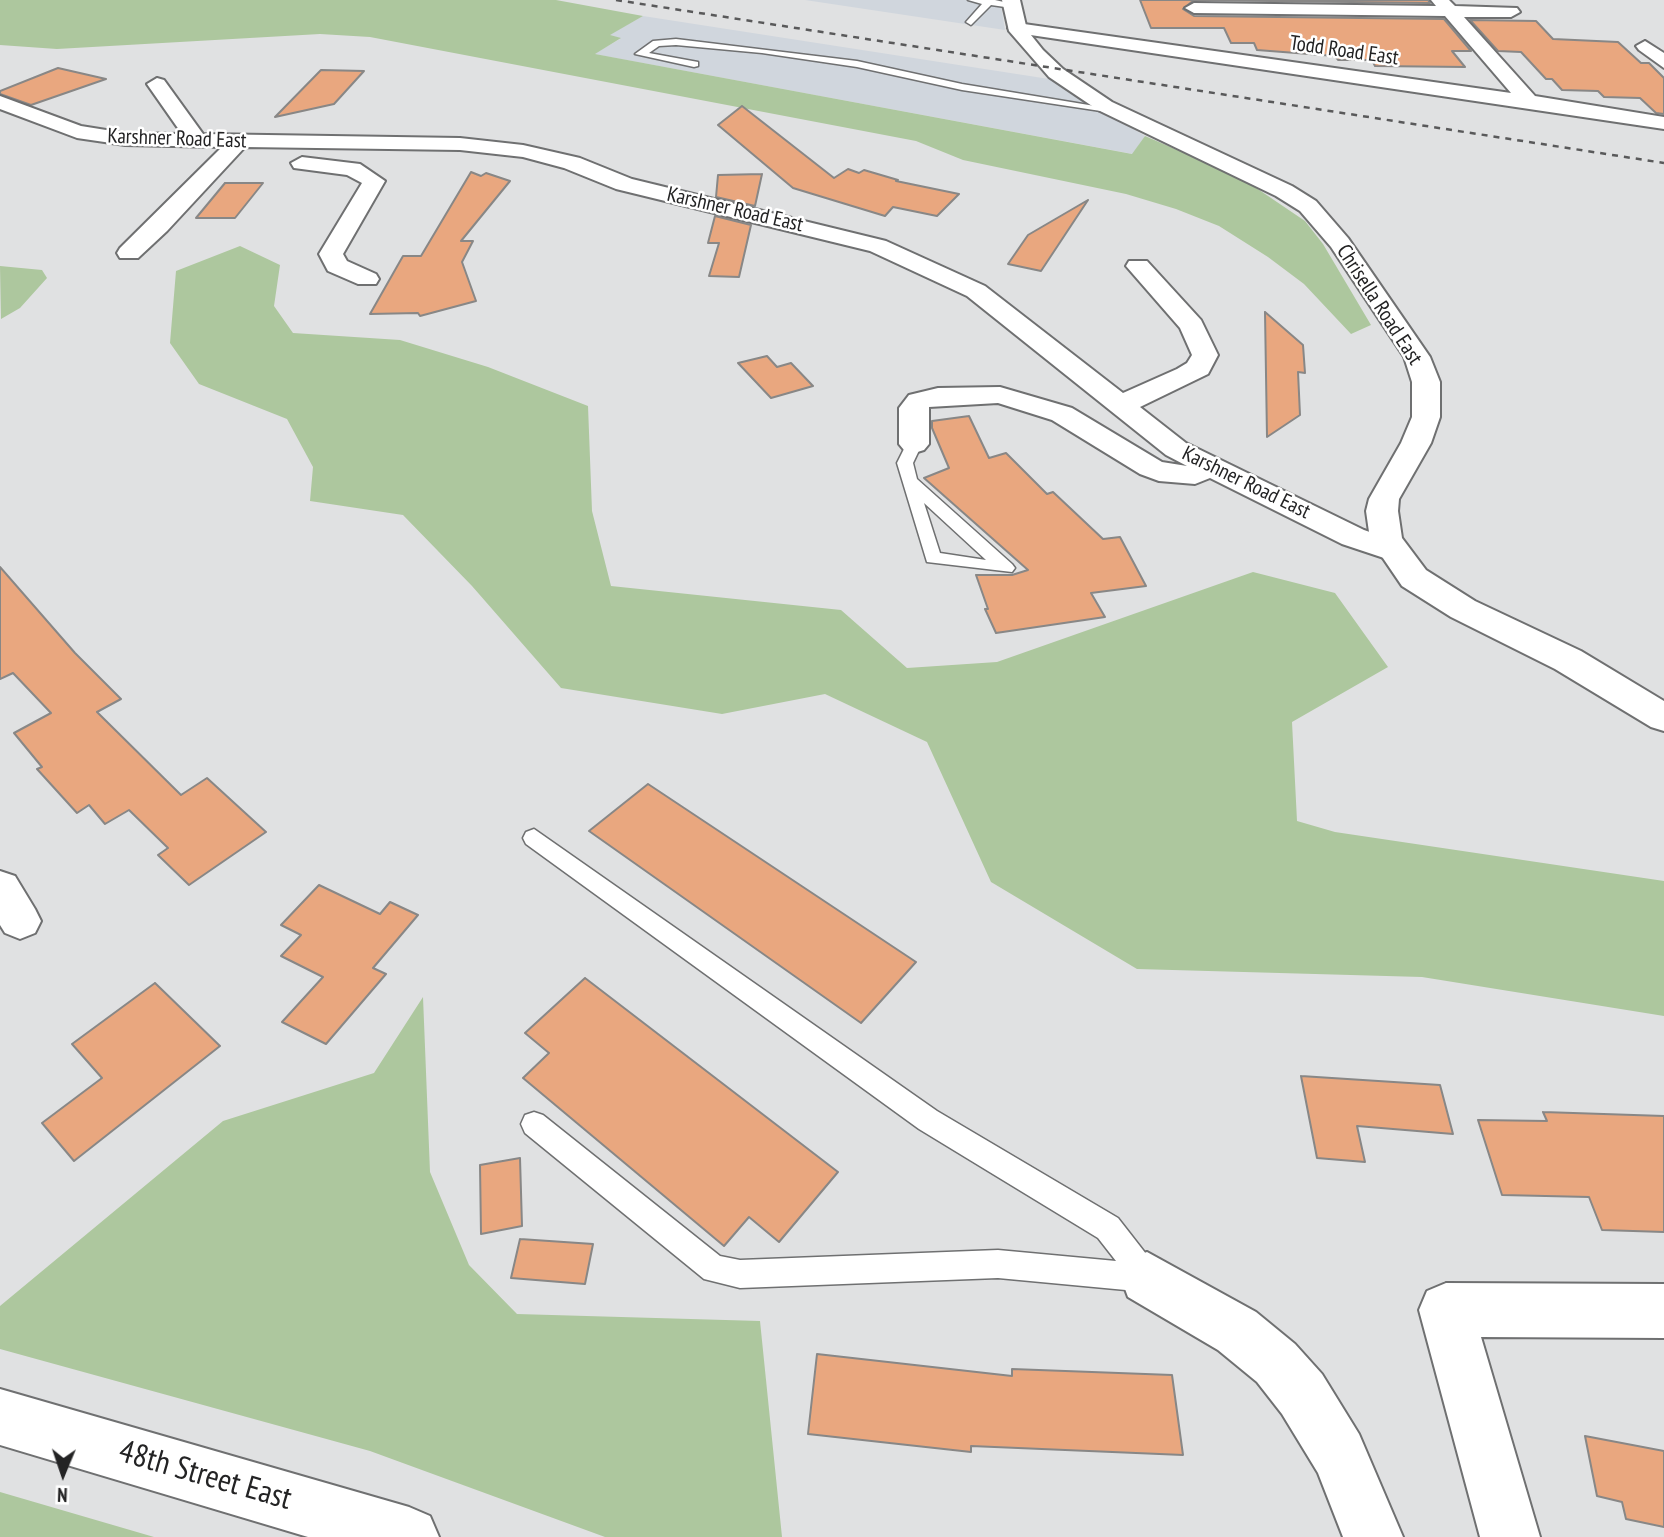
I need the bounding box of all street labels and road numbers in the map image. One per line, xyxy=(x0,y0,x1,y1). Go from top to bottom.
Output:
street label: Todd Road East xyxy=(1288,31,1400,71)
street label: Karshner Road East xyxy=(107,124,247,154)
street label: Karshner Road East xyxy=(664,182,806,238)
street label: Chrisella Road East xyxy=(1331,240,1427,370)
street label: Karshner Road East xyxy=(1178,441,1314,525)
street label: 48th Street East xyxy=(114,1433,296,1519)

